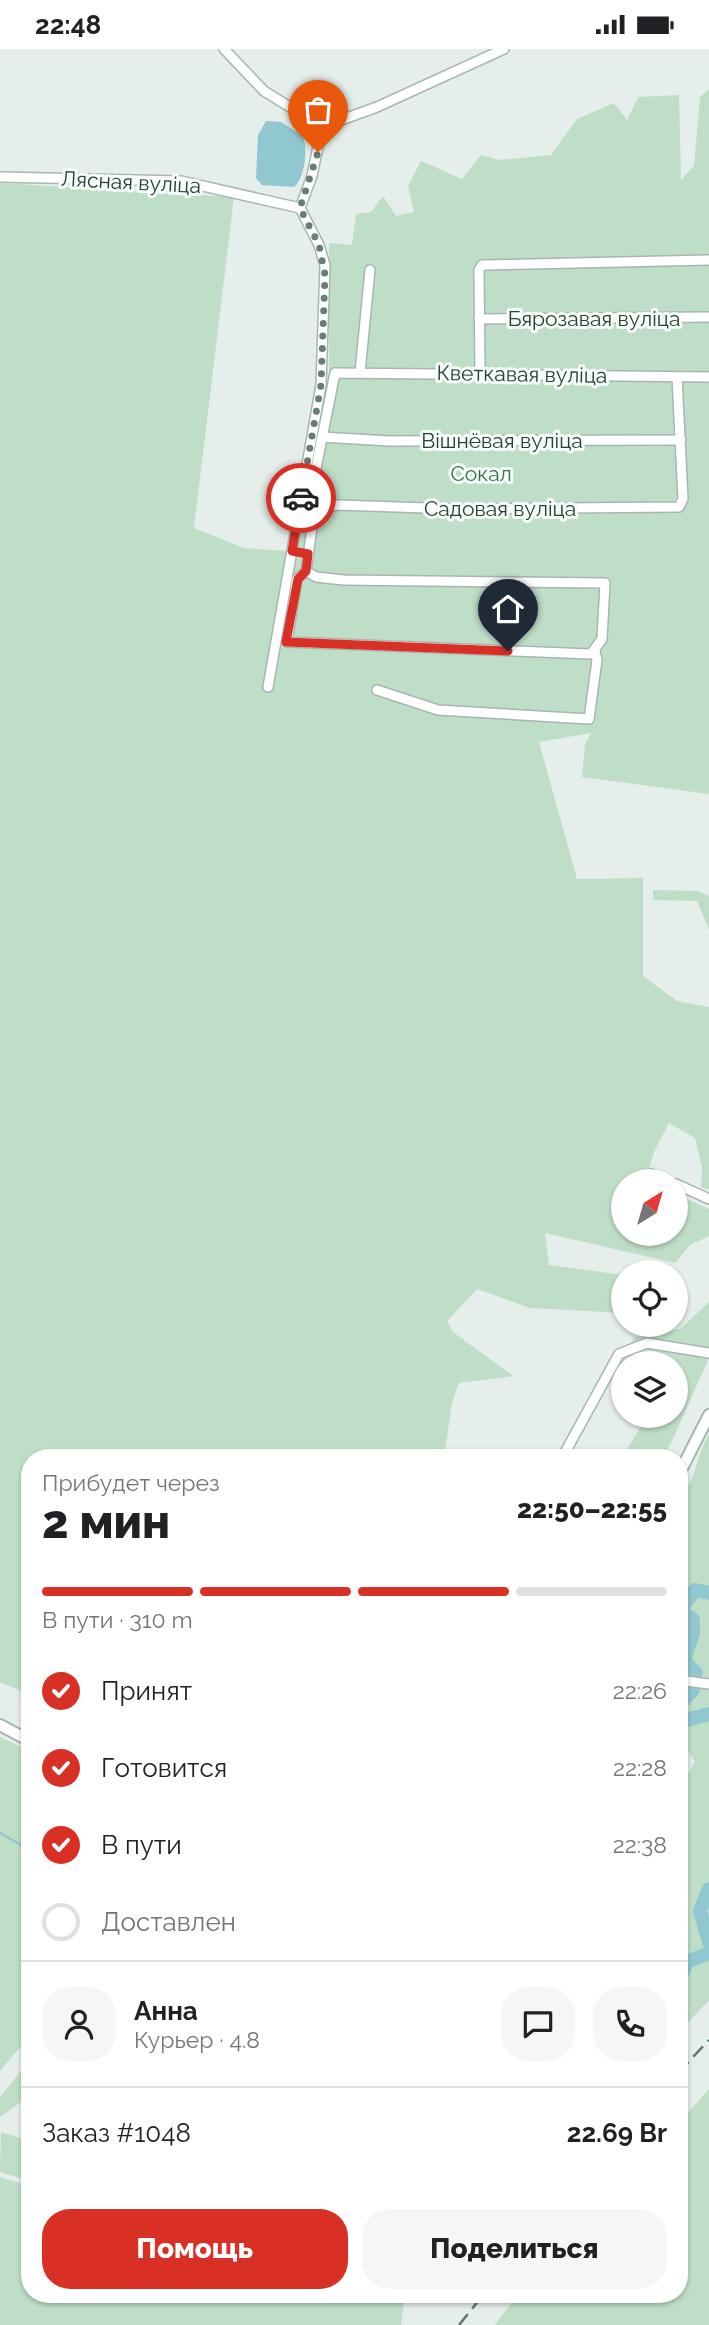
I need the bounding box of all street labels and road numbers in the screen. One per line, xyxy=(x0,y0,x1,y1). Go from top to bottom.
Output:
street label: Лясная вуліца xyxy=(60,166,202,198)
street label: Бярозавая вуліца xyxy=(508,306,680,331)
street label: Кветкавая вуліца xyxy=(436,360,608,388)
street label: Вішнёвая вуліца xyxy=(421,428,583,453)
street label: Садовая вуліца xyxy=(424,496,576,521)

